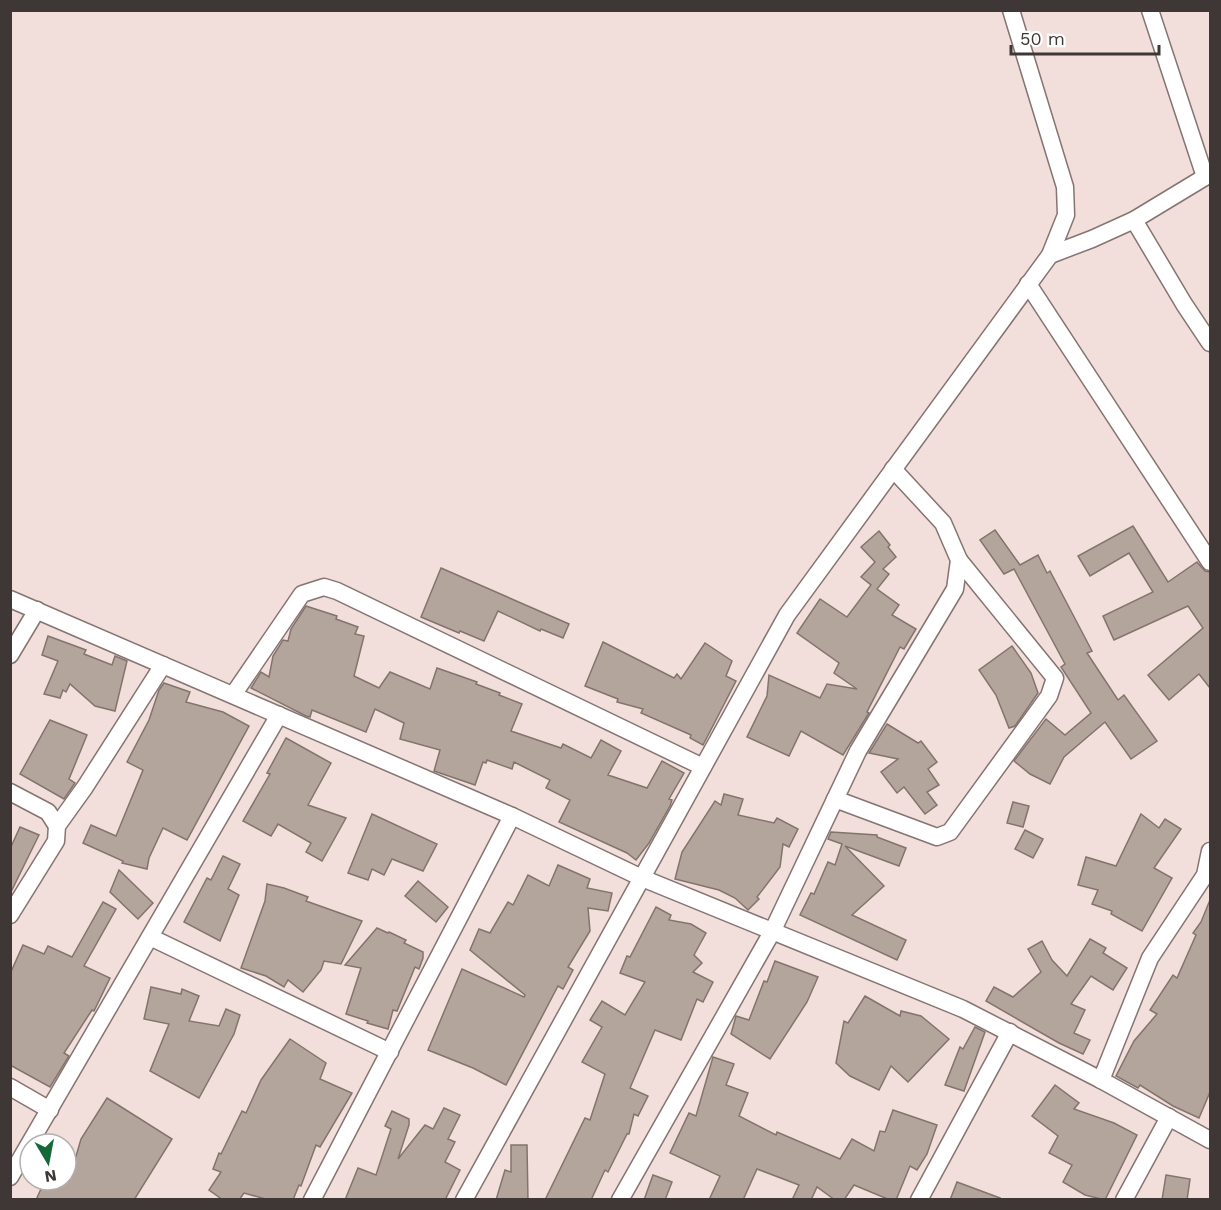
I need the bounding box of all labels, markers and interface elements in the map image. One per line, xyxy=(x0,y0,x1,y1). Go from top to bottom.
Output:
scale bar xyxy=(1011,18,1160,56)
text: 50 m xyxy=(1020,28,1065,49)
north arrow xyxy=(18,1132,78,1192)
text: N xyxy=(43,1166,58,1187)

